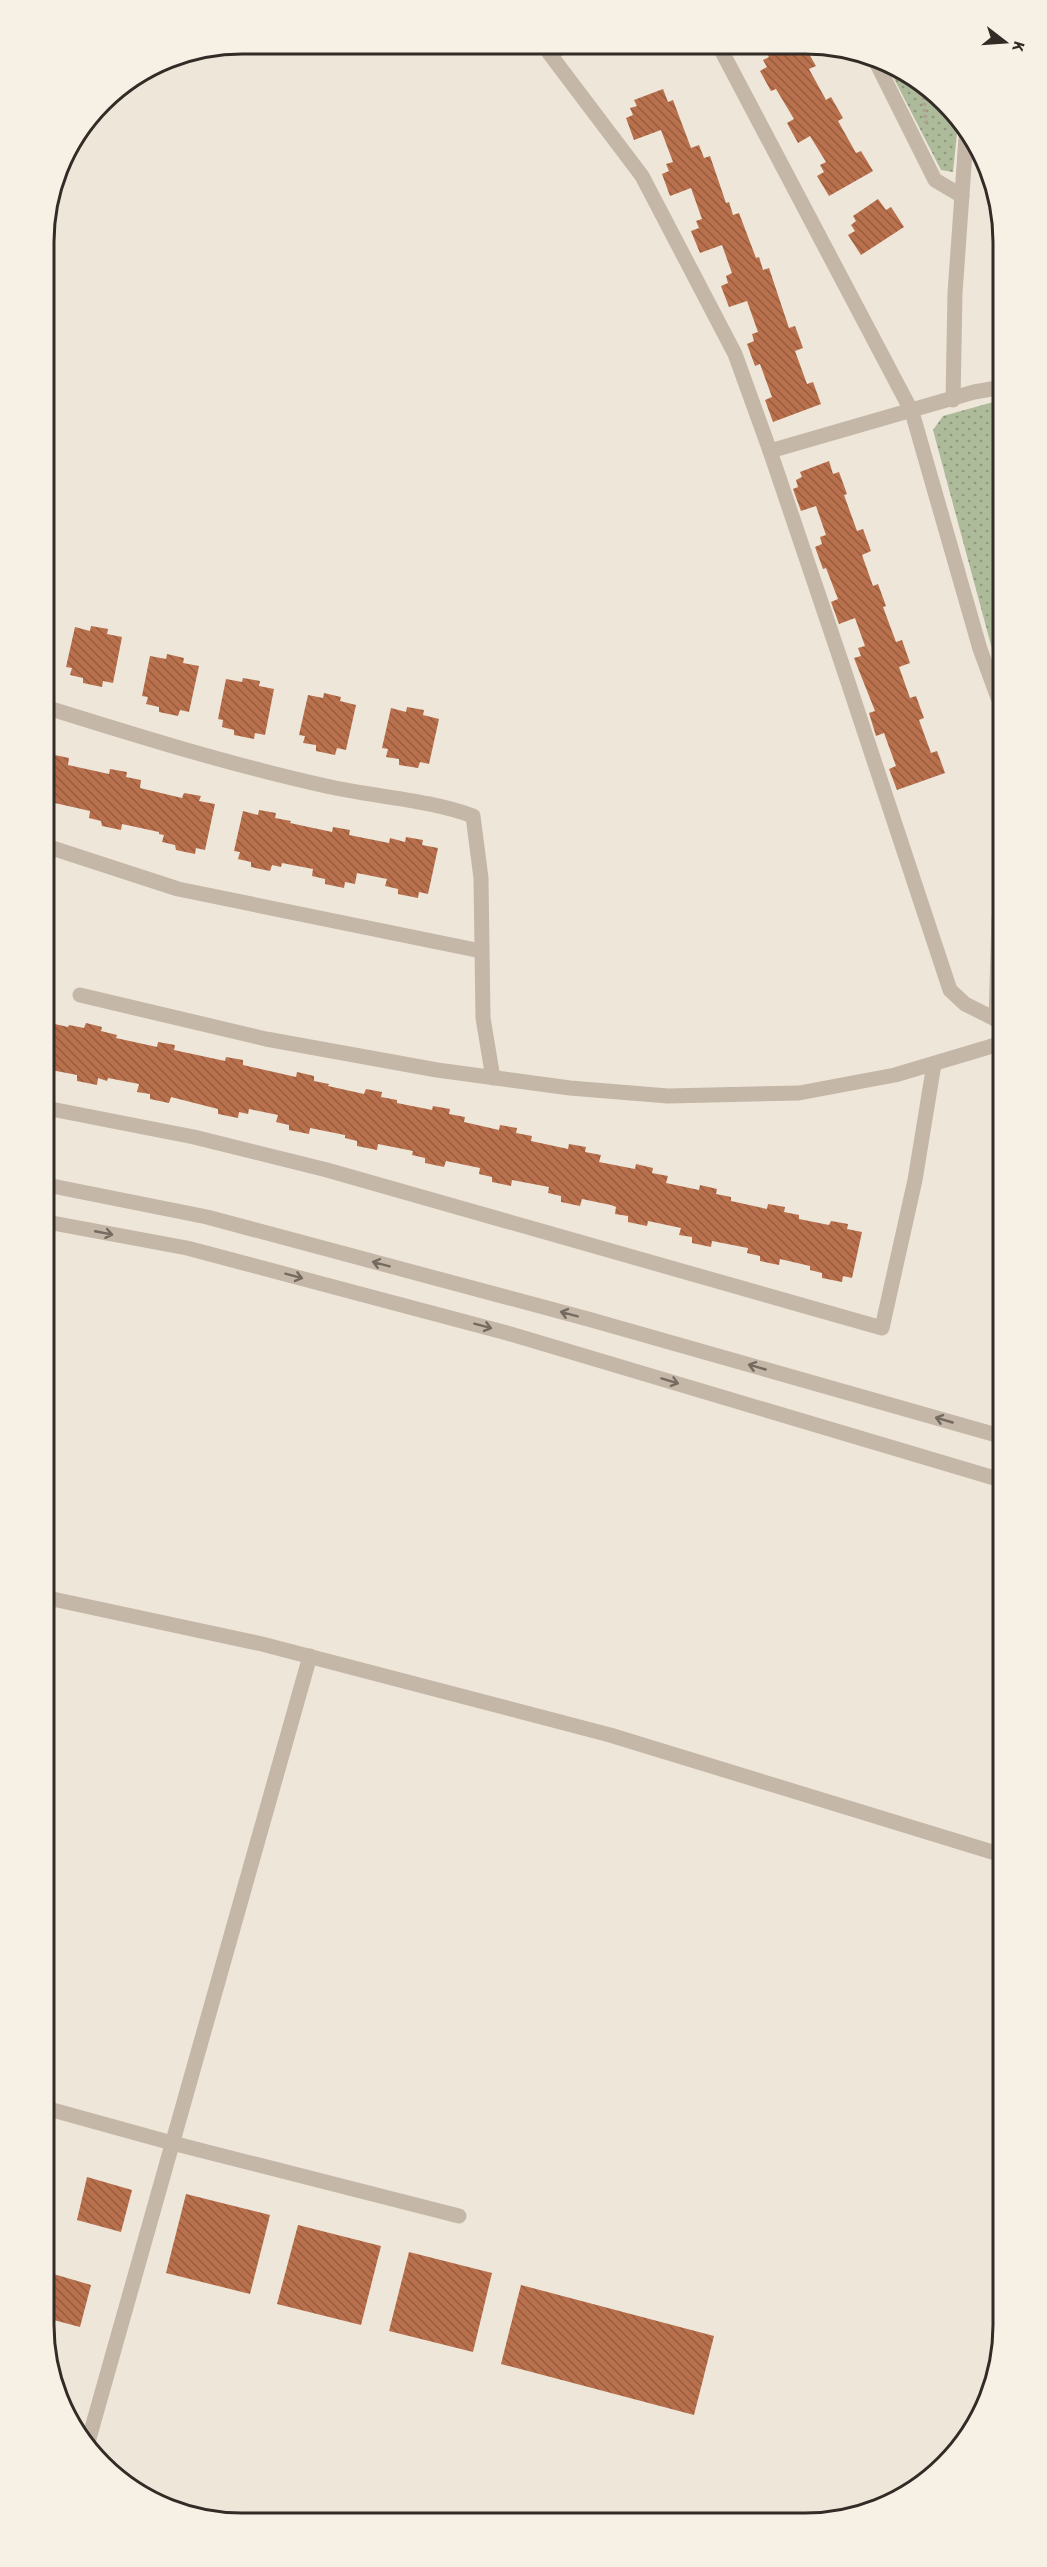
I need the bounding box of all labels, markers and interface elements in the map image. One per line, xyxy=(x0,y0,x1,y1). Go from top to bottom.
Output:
north arrow xyxy=(975,12,1035,72)
text: K xyxy=(1006,38,1030,54)
one-way arrow xyxy=(94,1228,114,1239)
one-way arrow xyxy=(371,1257,390,1269)
one-way arrow xyxy=(284,1271,303,1283)
one-way arrow xyxy=(560,1307,579,1319)
one-way arrow xyxy=(473,1321,492,1332)
one-way arrow xyxy=(748,1361,767,1372)
one-way arrow xyxy=(660,1376,679,1387)
one-way arrow xyxy=(935,1414,954,1425)

